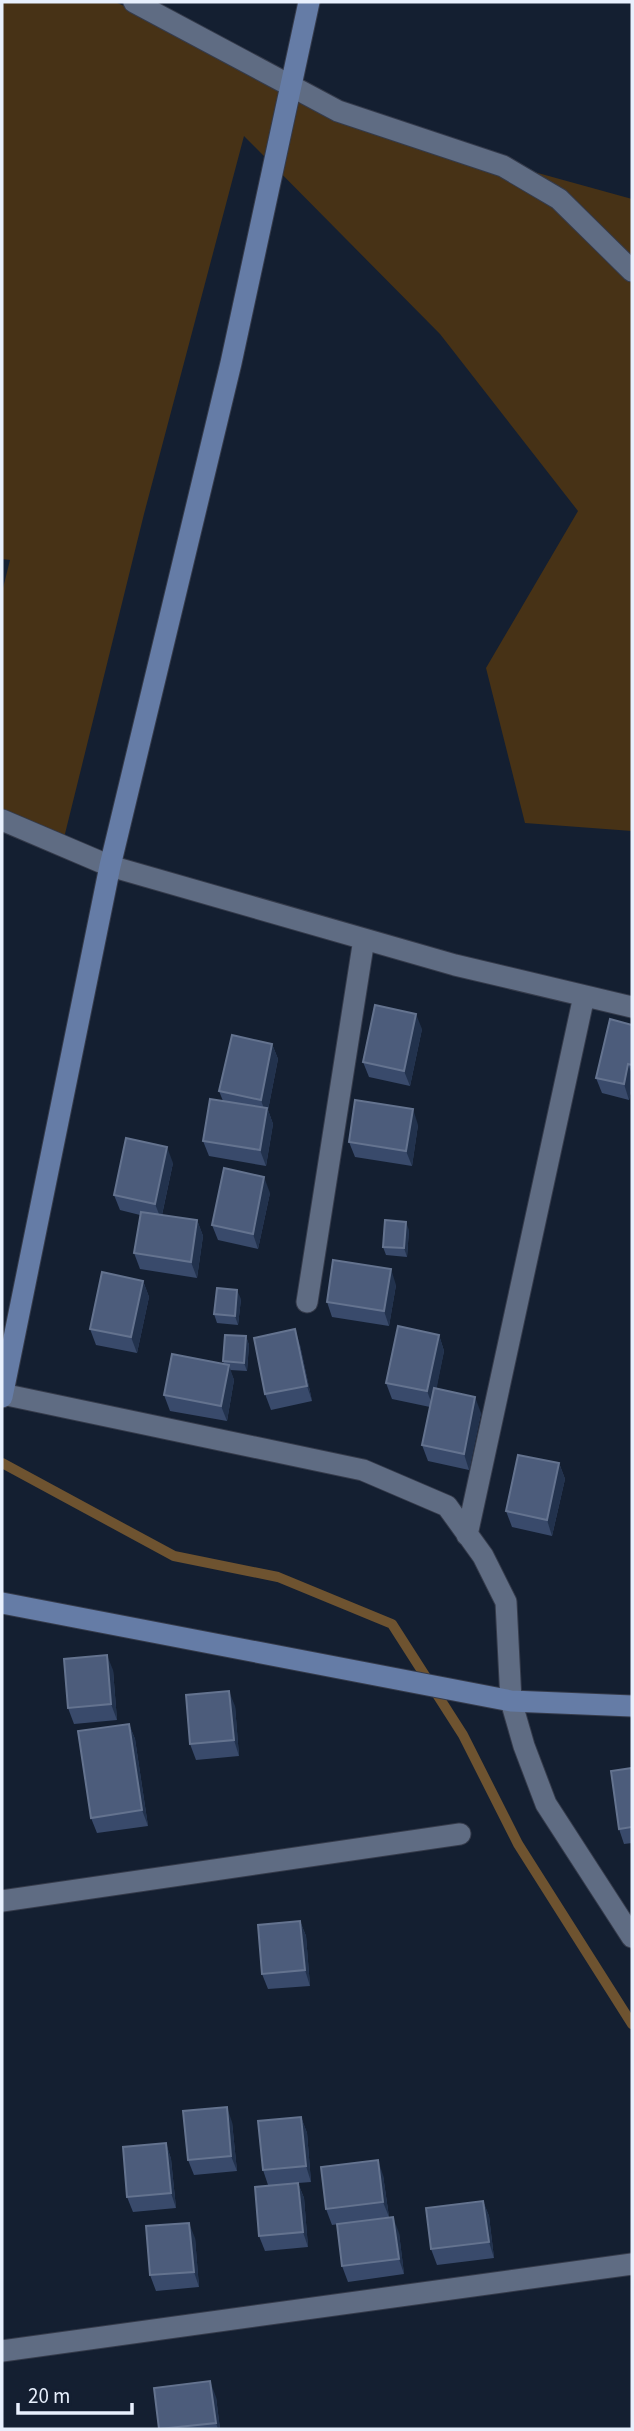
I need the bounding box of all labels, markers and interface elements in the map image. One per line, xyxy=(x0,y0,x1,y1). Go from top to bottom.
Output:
scale bar xyxy=(18,2372,131,2416)
text: 20 m xyxy=(28,2381,70,2411)

